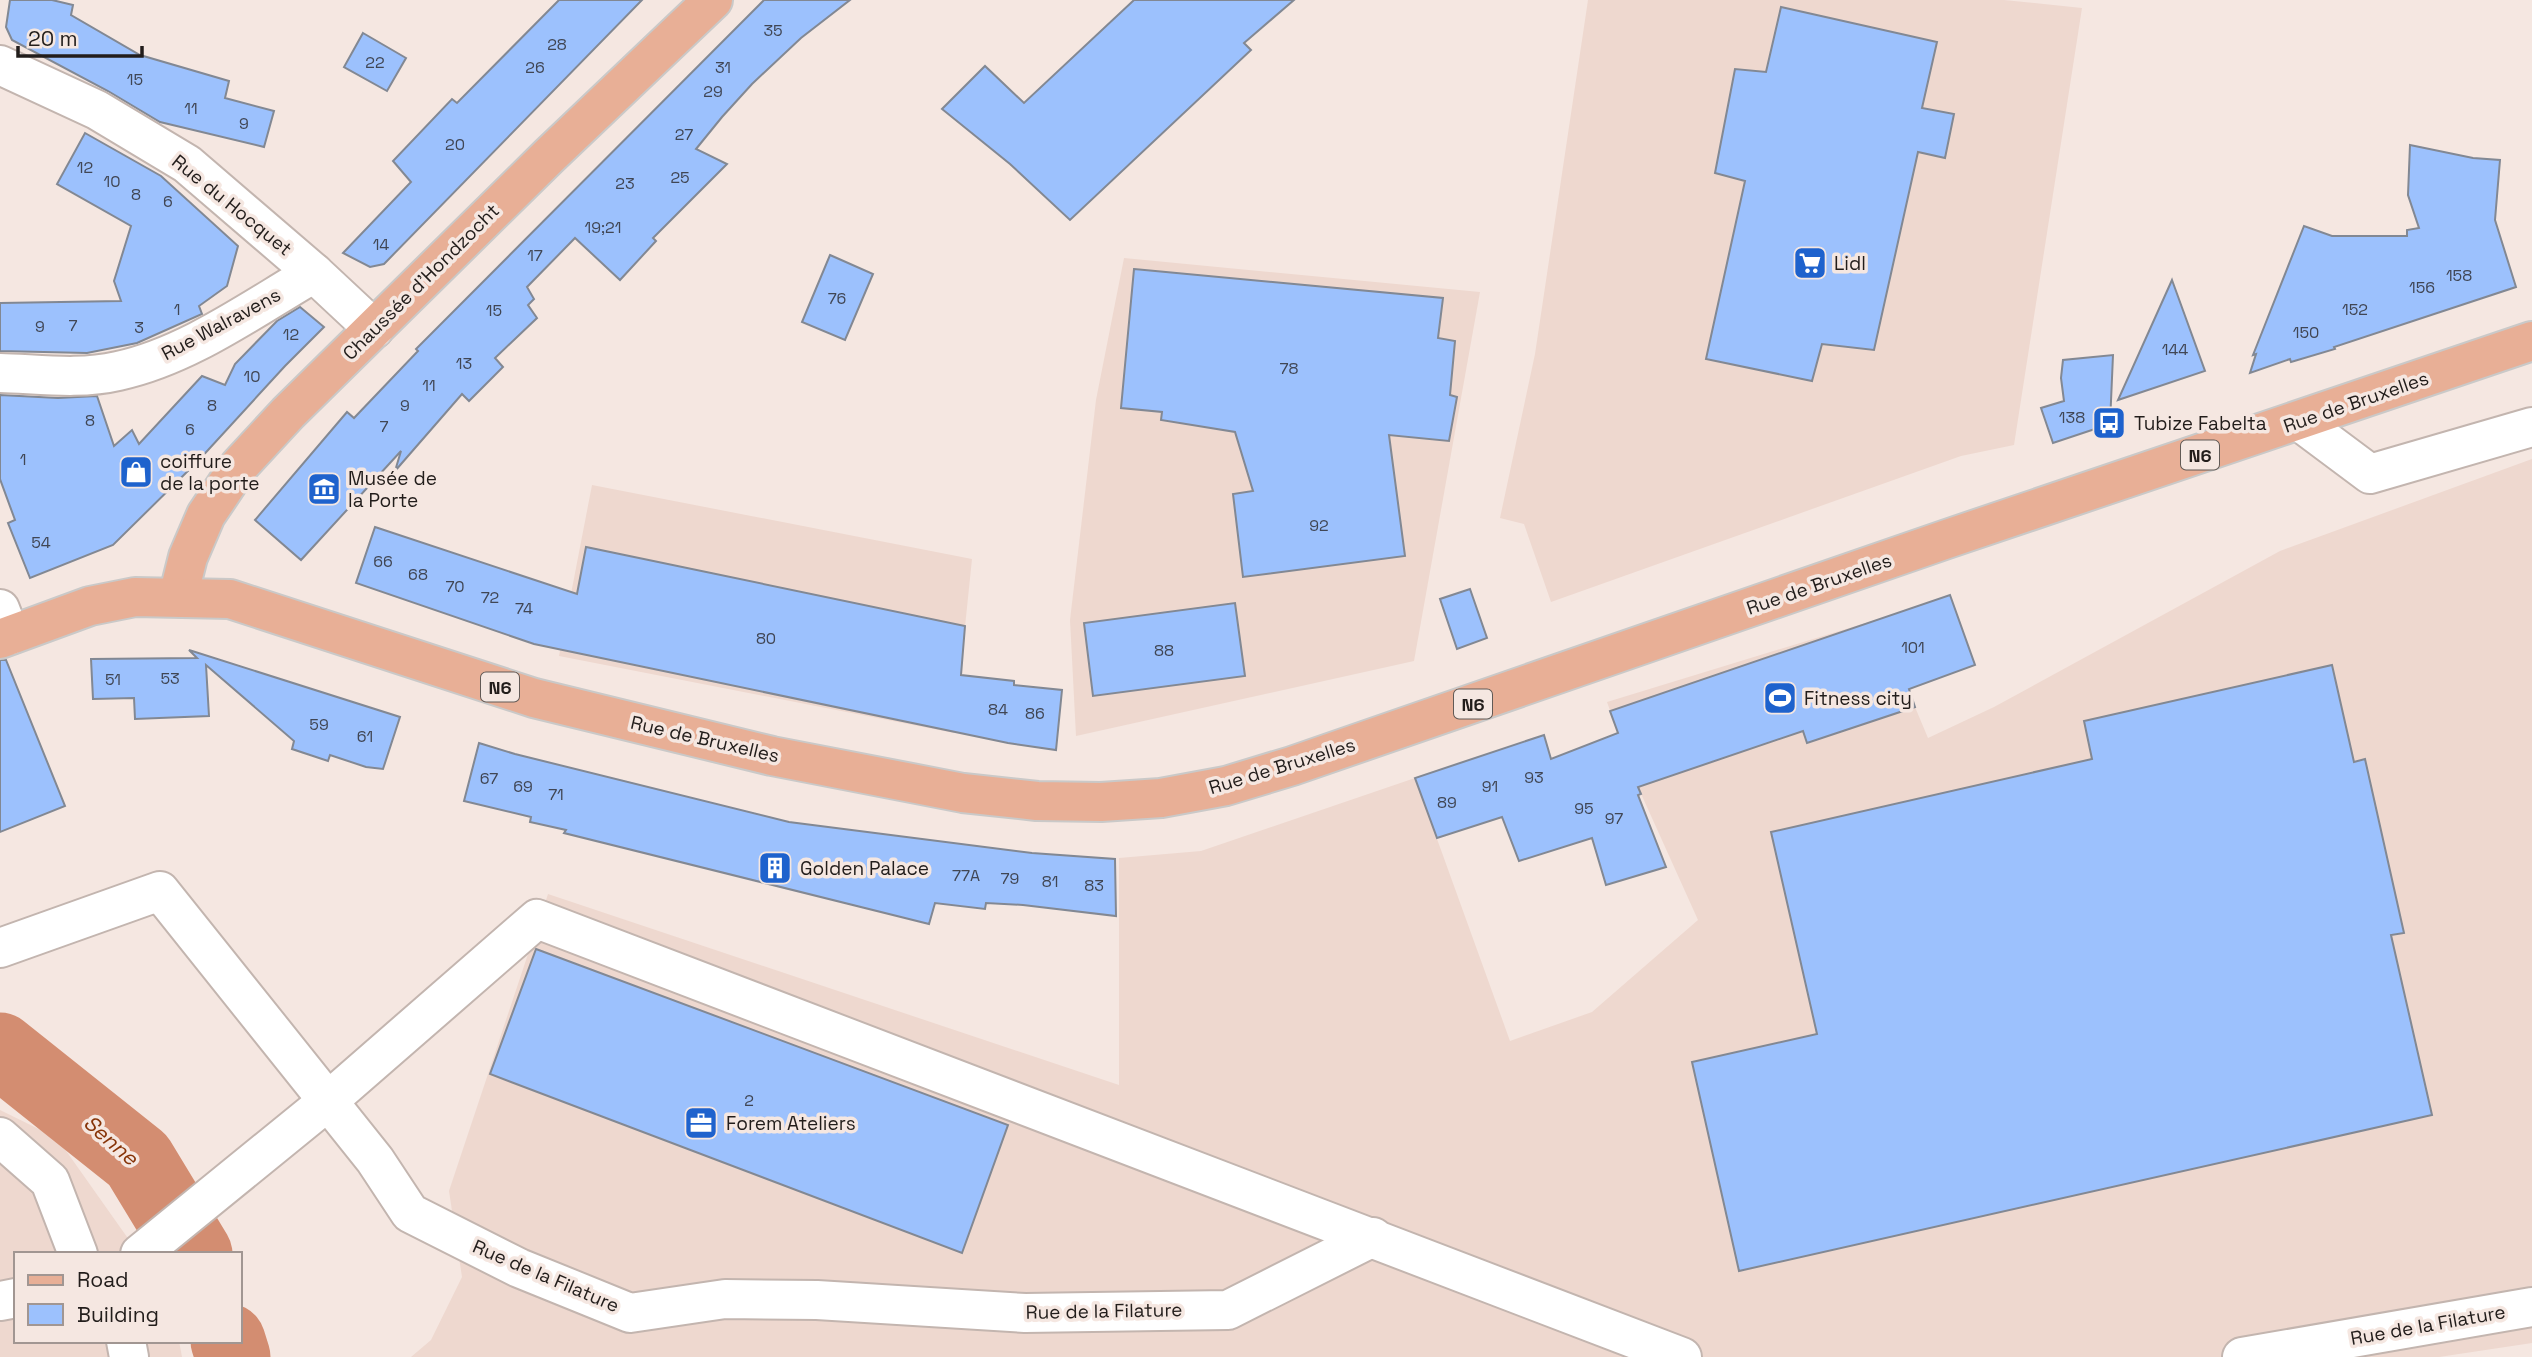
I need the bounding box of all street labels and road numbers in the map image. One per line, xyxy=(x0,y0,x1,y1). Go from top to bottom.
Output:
street label: Rue du Hocquet xyxy=(167,149,297,261)
street label: Chaussée d'Hondzocht xyxy=(337,198,505,366)
street label: Rue Walravens xyxy=(157,282,285,366)
street label: Rue de Bruxelles xyxy=(2280,365,2432,439)
road number: N6 xyxy=(2181,440,2219,470)
street label: Rue de Bruxelles xyxy=(1743,547,1895,621)
road number: N6 xyxy=(481,672,519,702)
road number: N6 xyxy=(1454,690,1492,718)
street label: Rue de Bruxelles xyxy=(628,710,782,768)
street label: Rue de Bruxelles xyxy=(1206,732,1358,800)
street label: Rue de la Filature xyxy=(469,1234,623,1318)
street label: Rue de la Filature xyxy=(1025,1297,1183,1325)
street label: Rue de la Filature xyxy=(2349,1299,2507,1351)

